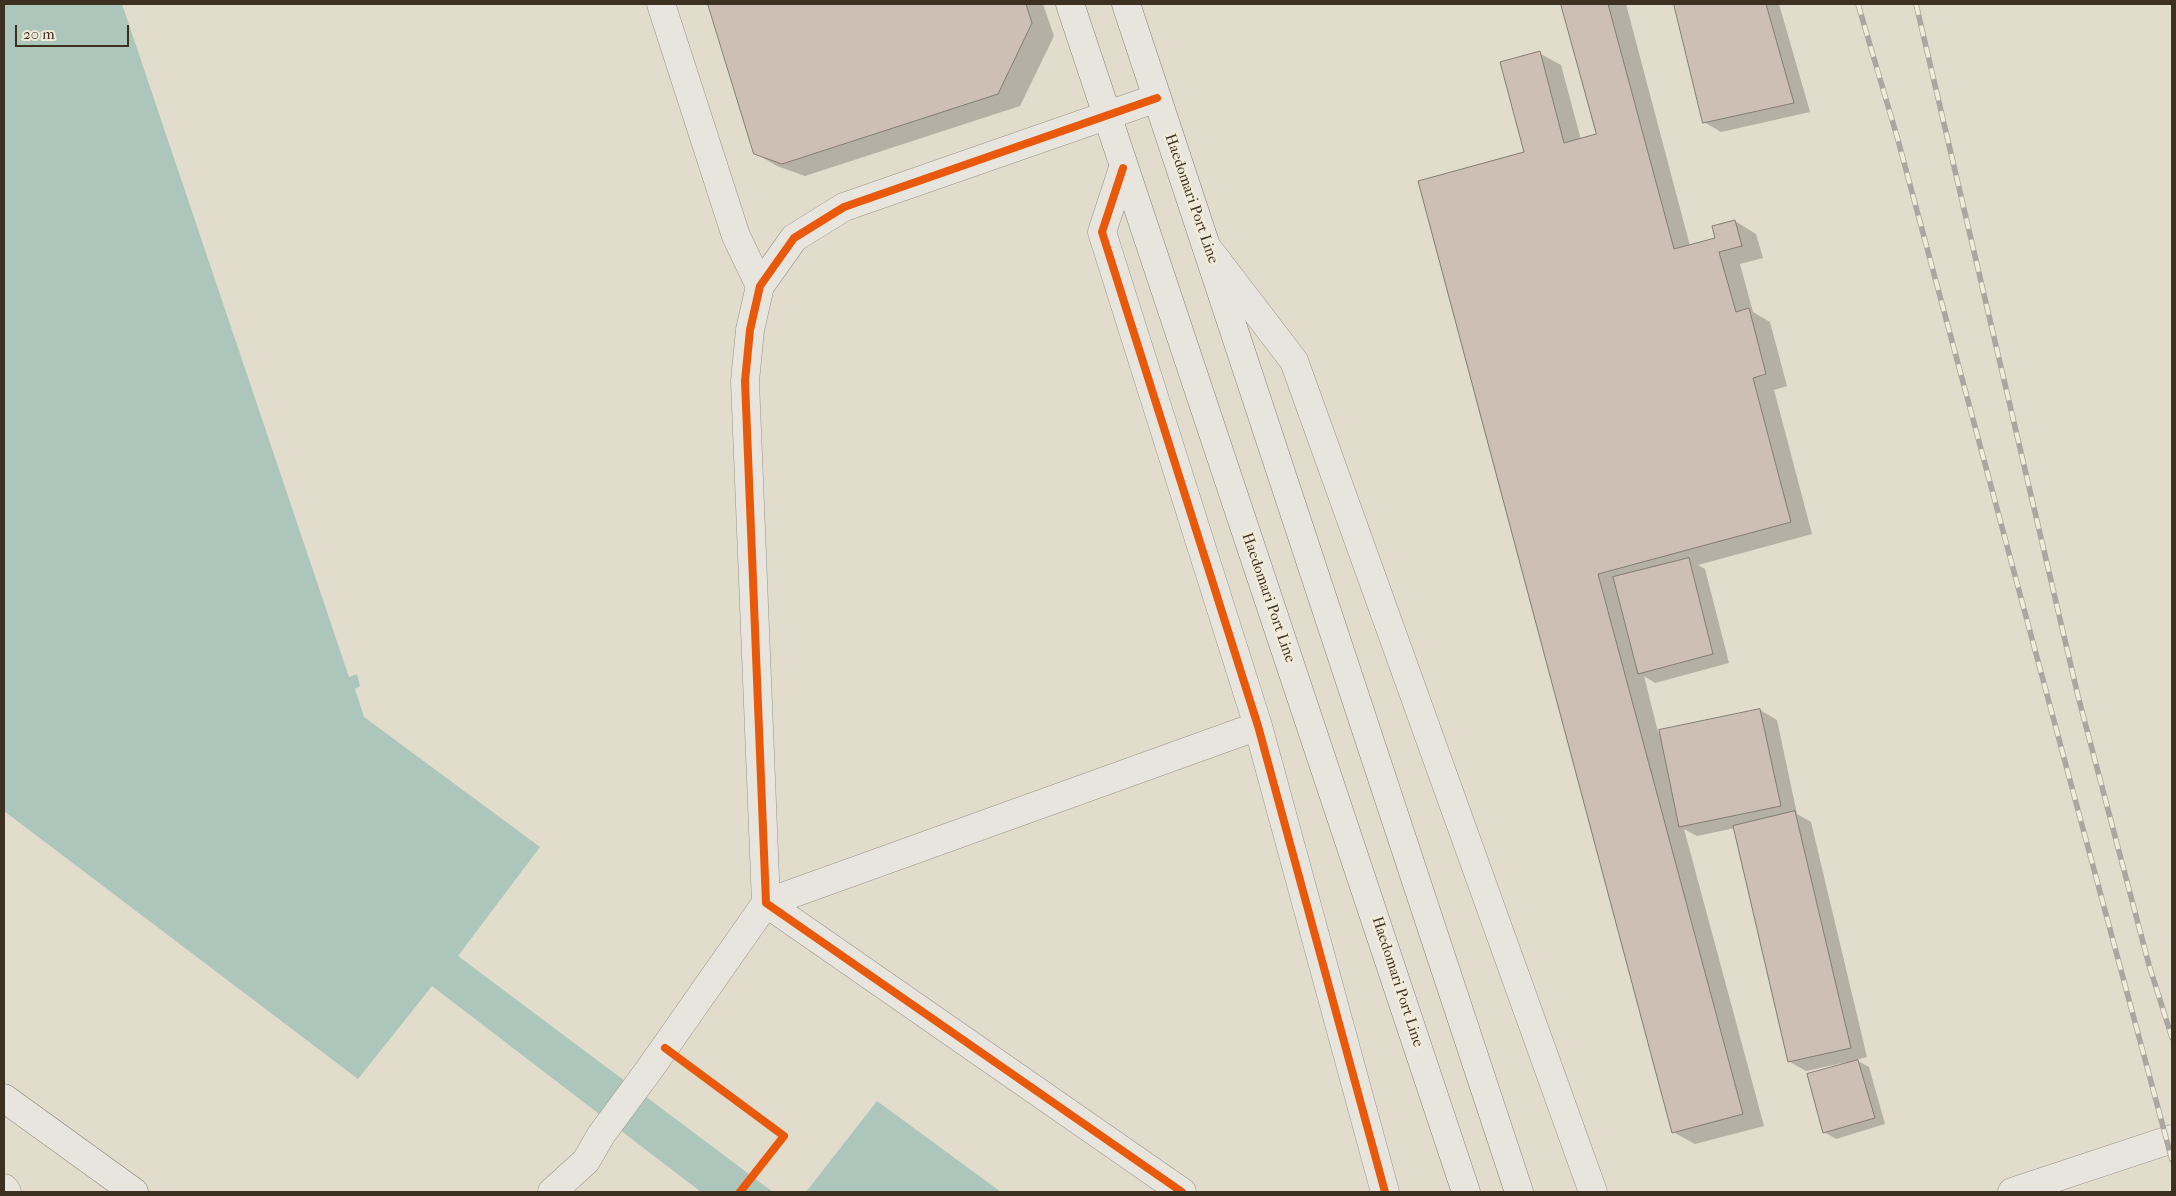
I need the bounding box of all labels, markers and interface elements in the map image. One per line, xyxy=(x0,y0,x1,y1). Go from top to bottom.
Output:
scale bar xyxy=(18,15,131,47)
text: 20 m xyxy=(23,25,55,43)
street label: Haedomari Port Line xyxy=(1160,132,1222,266)
street label: Haedomari Port Line xyxy=(1237,531,1299,665)
street label: Haedomari Port Line xyxy=(1367,914,1427,1050)

